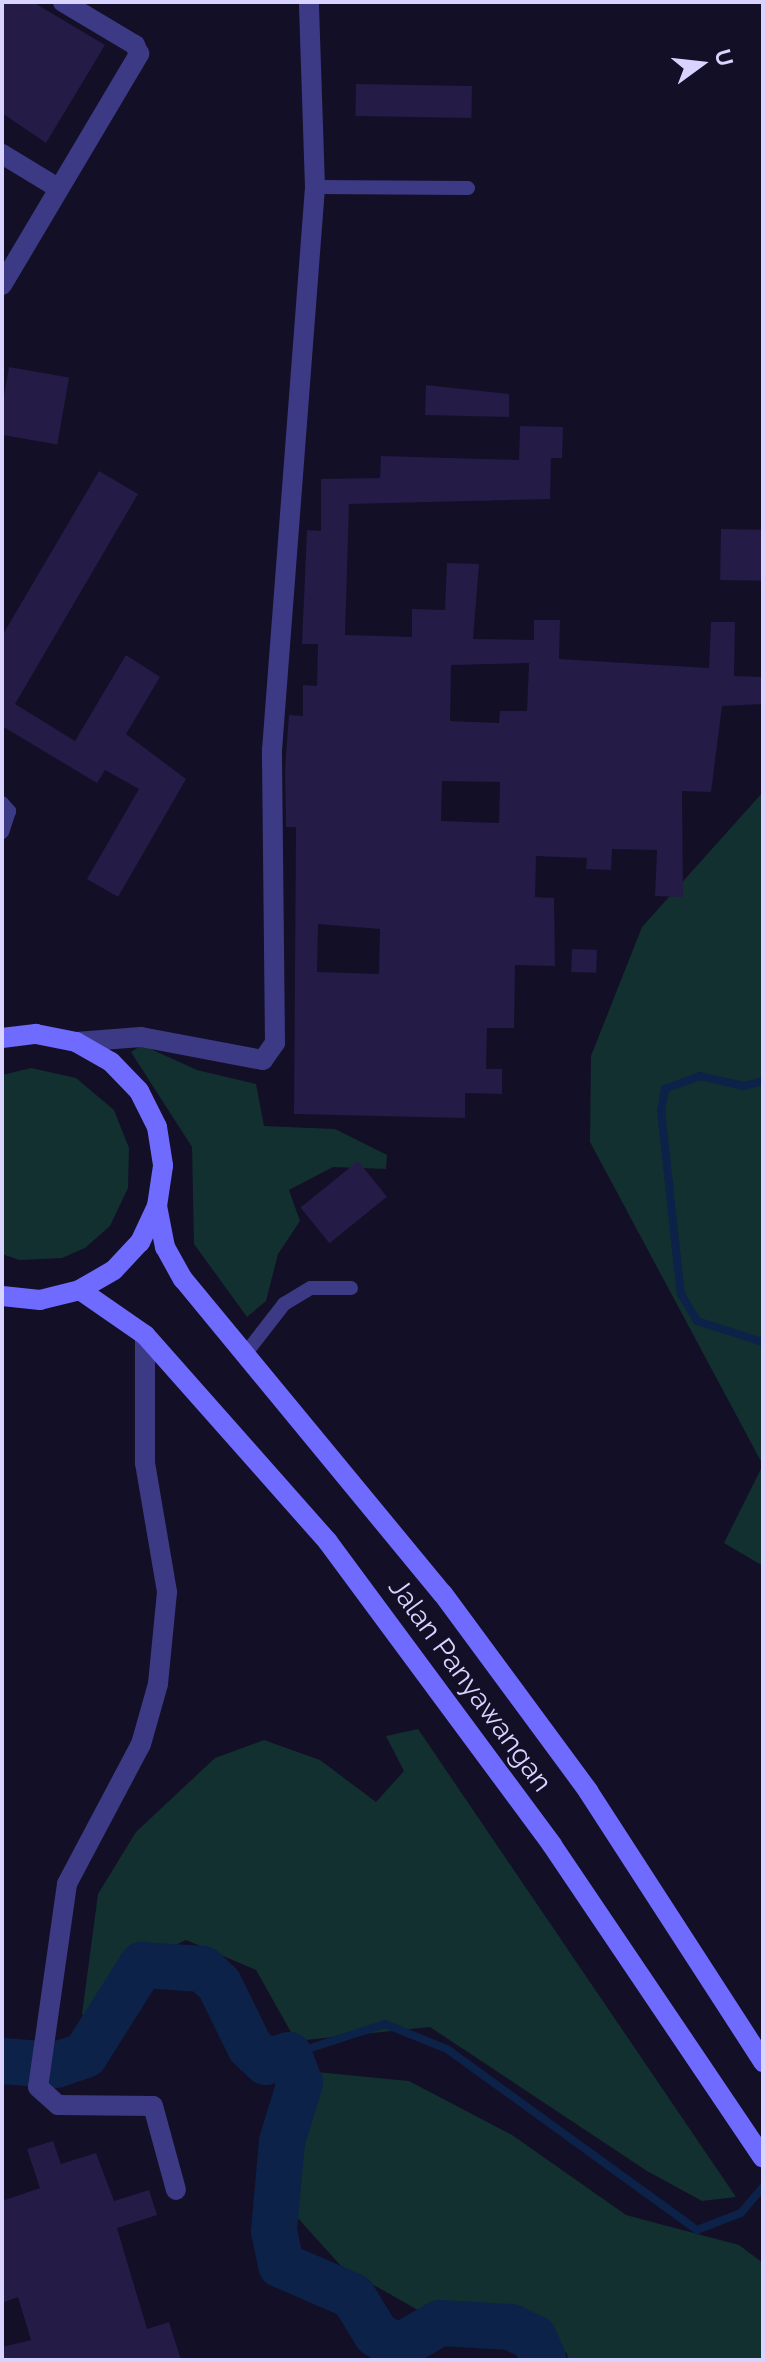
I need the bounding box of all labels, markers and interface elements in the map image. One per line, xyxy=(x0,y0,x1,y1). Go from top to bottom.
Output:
north arrow xyxy=(661,24,741,104)
text: U xyxy=(709,46,739,69)
street label: Jalan Panyawangan xyxy=(381,1572,559,1798)

